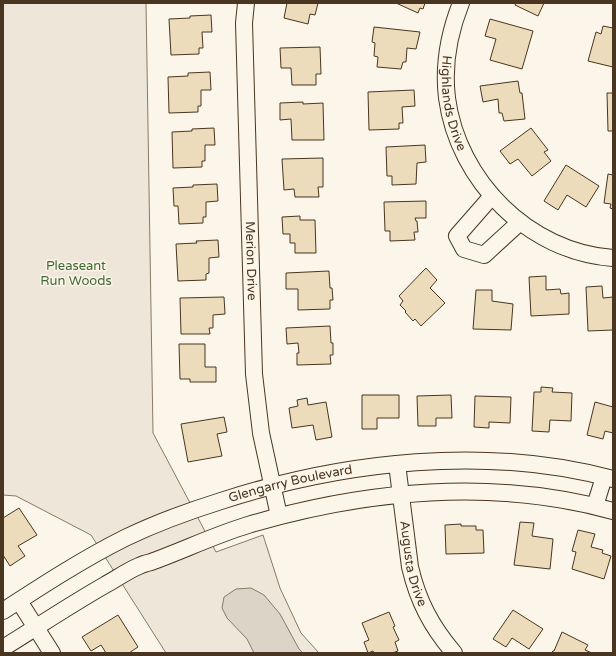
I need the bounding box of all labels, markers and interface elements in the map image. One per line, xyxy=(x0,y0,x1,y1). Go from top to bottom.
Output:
street label: Highlands Drive xyxy=(438,55,470,154)
street label: Merion Drive xyxy=(242,221,260,301)
park label: Pleaseant Run Woods xyxy=(40,258,112,289)
street label: Glengarry Boulevard xyxy=(227,462,354,506)
street label: Augusta Drive xyxy=(396,520,430,609)

